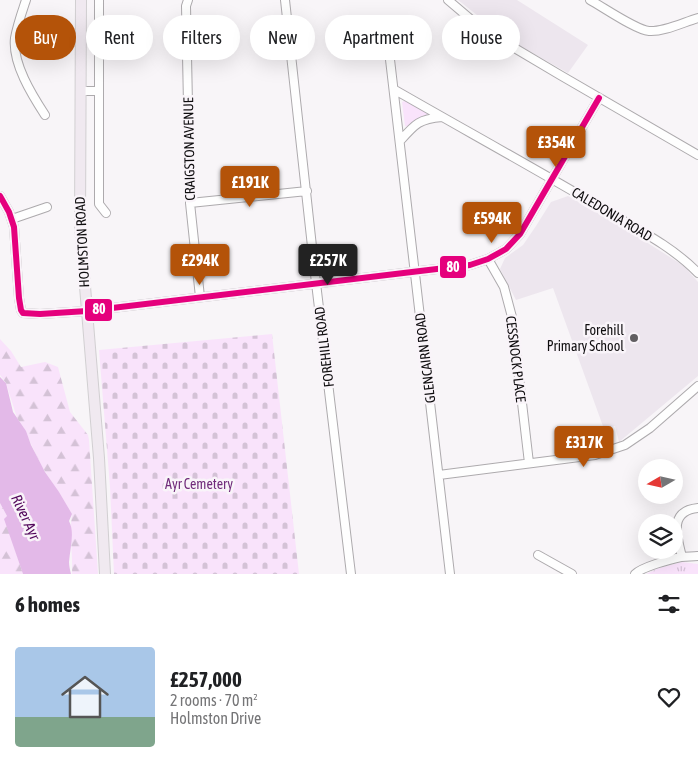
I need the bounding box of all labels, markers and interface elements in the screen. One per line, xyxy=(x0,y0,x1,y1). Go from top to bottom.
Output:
chip: Buy xyxy=(15,15,76,60)
chip: Rent xyxy=(86,15,153,60)
chip: Filters xyxy=(163,15,240,60)
chip: New xyxy=(250,15,315,60)
chip: Apartment xyxy=(325,15,432,60)
chip: House xyxy=(442,15,520,60)
street label: CRAIGSTON AVENUE xyxy=(180,97,198,201)
pin: £354K xyxy=(521,126,591,168)
text: £354K xyxy=(537,133,575,151)
pin: £191K xyxy=(215,166,285,208)
text: £191K xyxy=(231,173,269,191)
street label: CALEDONIA ROAD xyxy=(569,184,655,244)
street label: HOLMSTON ROAD xyxy=(72,196,92,288)
pin: £594K xyxy=(457,202,527,244)
text: £594K xyxy=(473,209,511,227)
pin: £294K xyxy=(165,244,235,286)
pin: £257K xyxy=(293,244,363,286)
text: £294K xyxy=(181,251,219,269)
text: £257K xyxy=(309,251,347,269)
line badge: 80 xyxy=(439,255,467,279)
text: 80 xyxy=(446,259,460,275)
line badge: 80 xyxy=(84,298,113,322)
text: 80 xyxy=(92,301,106,317)
street label: FOREHILL ROAD xyxy=(311,306,337,388)
street label: GLENCAIRN ROAD xyxy=(412,312,438,404)
street label: CESSNOCK PLACE xyxy=(503,315,529,403)
place label: Forehill Primary School xyxy=(547,322,624,354)
marker: Forehill Primary School xyxy=(628,332,640,344)
pin: £317K xyxy=(549,426,619,468)
text: £317K xyxy=(565,433,603,451)
north arrow xyxy=(638,459,682,504)
map controls xyxy=(638,459,683,559)
park label: Ayr Cemetery xyxy=(165,476,233,492)
water label: River Ayr xyxy=(8,492,44,543)
button: layers xyxy=(638,514,683,559)
icon: filters xyxy=(655,590,683,618)
text: 6 homes xyxy=(15,592,80,616)
icon: home xyxy=(55,667,115,727)
text: £257,000 xyxy=(170,667,242,691)
icon: heart xyxy=(655,683,683,711)
text: 2 rooms · 70 m² xyxy=(170,691,258,709)
text: Holmston Drive xyxy=(170,709,261,727)

